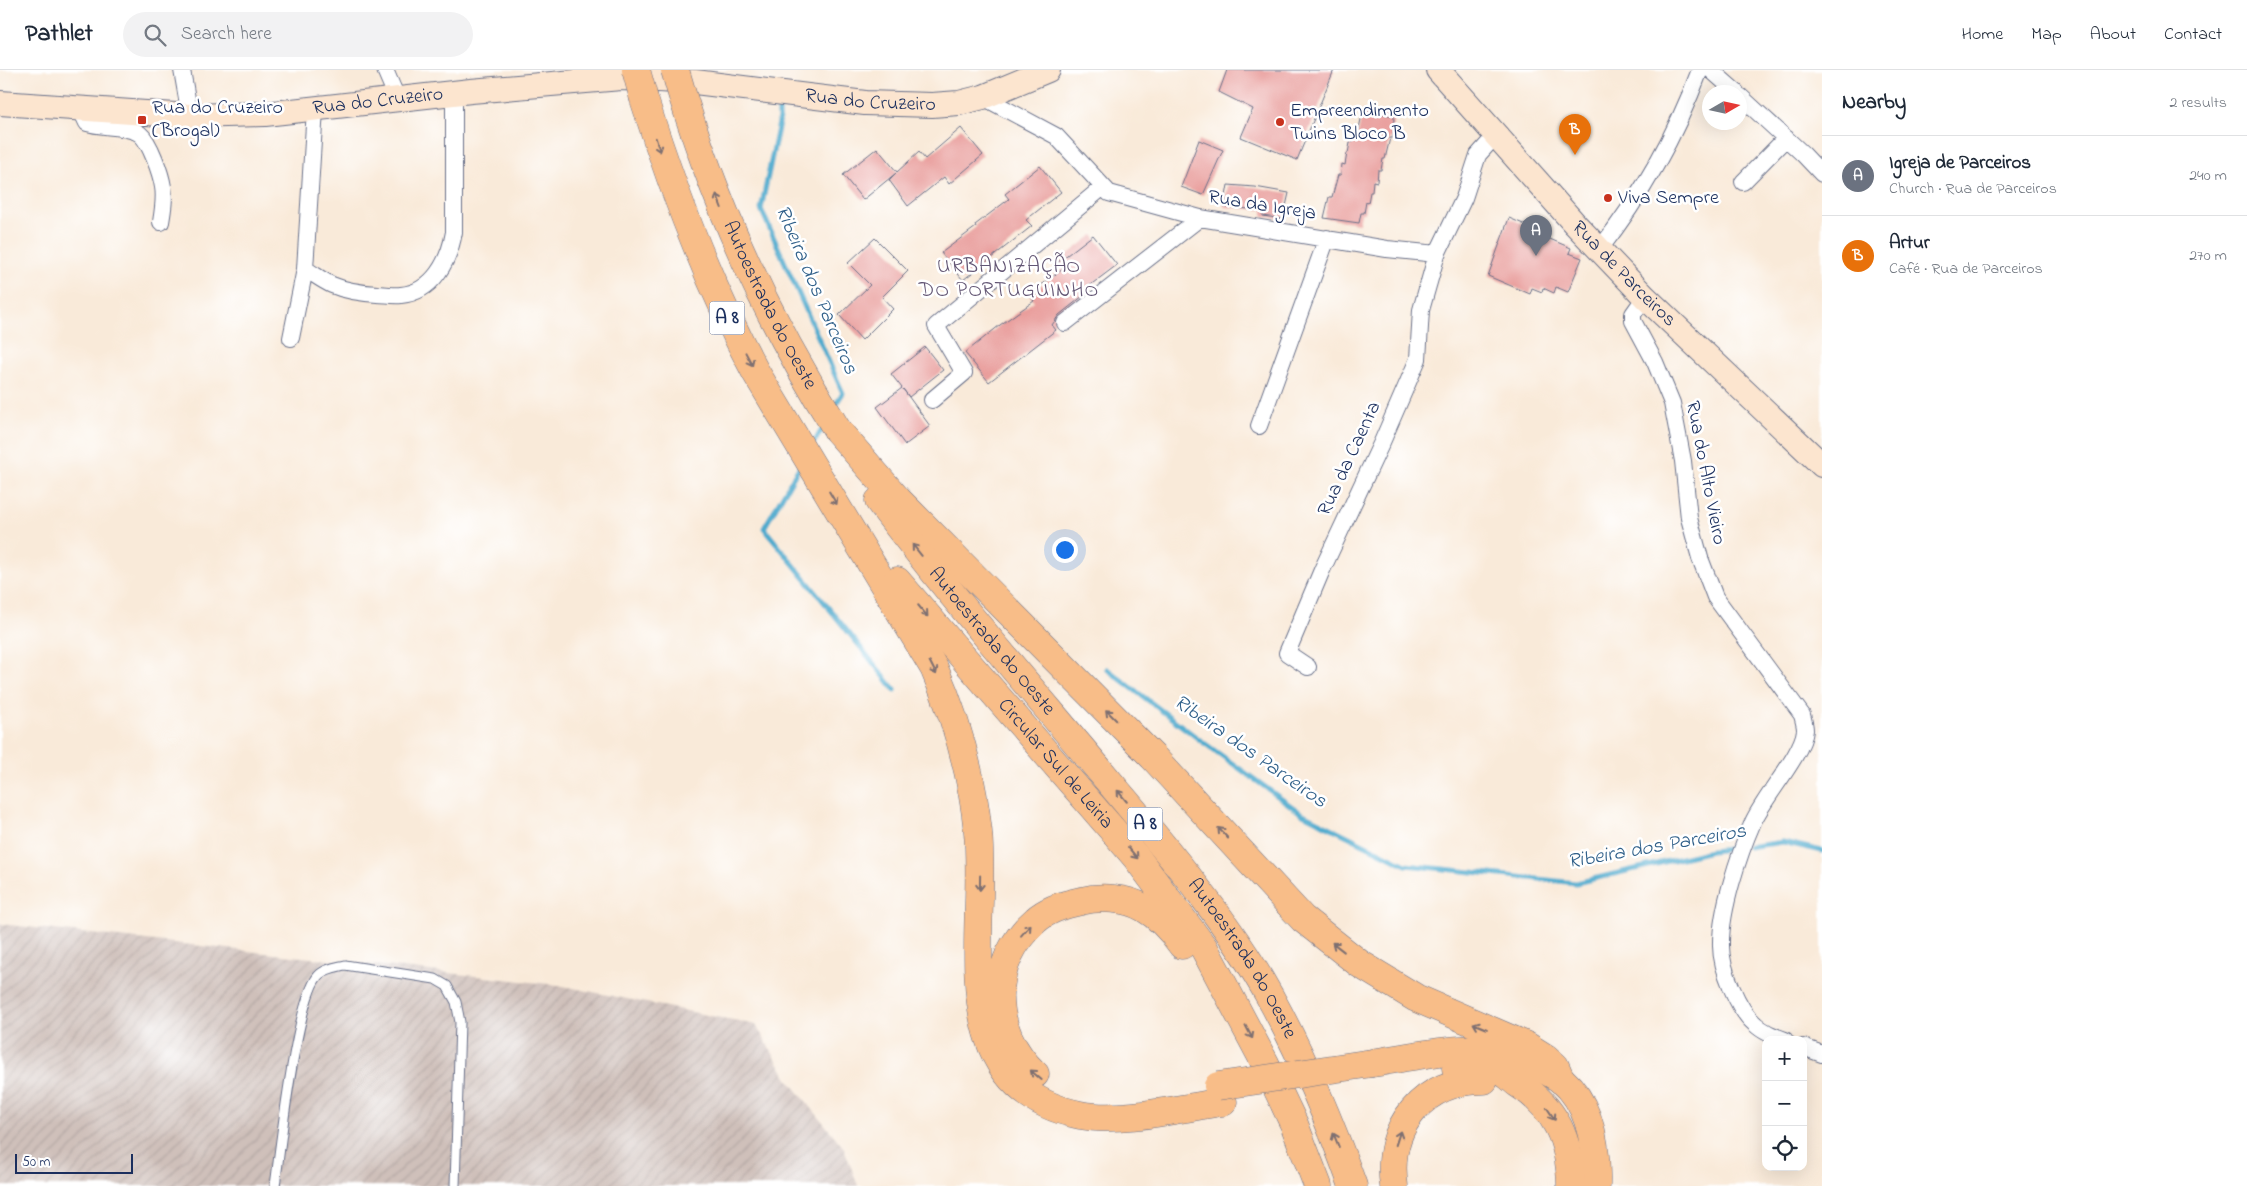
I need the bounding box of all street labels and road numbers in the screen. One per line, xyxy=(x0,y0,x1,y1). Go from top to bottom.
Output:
street label: Rua do Cruzeiro xyxy=(311,80,445,123)
street label: Rua do Cruzeiro xyxy=(803,81,936,120)
street label: Rua da Igreja xyxy=(1206,183,1318,230)
street label: Rua de Parceiros xyxy=(1565,214,1683,334)
street label: Autoestrada do Oeste xyxy=(715,216,824,395)
road number: A 8 xyxy=(710,302,744,334)
street label: Rua da Caenta xyxy=(1311,397,1389,521)
street label: Rua do Alto Vieiro xyxy=(1677,399,1733,547)
street label: Autoestrada do Oeste xyxy=(921,561,1062,722)
street label: Circular Sul de Leiria xyxy=(990,692,1120,836)
road number: A 8 xyxy=(1128,808,1162,841)
street label: Autoestrada do Oeste xyxy=(1180,872,1304,1044)

